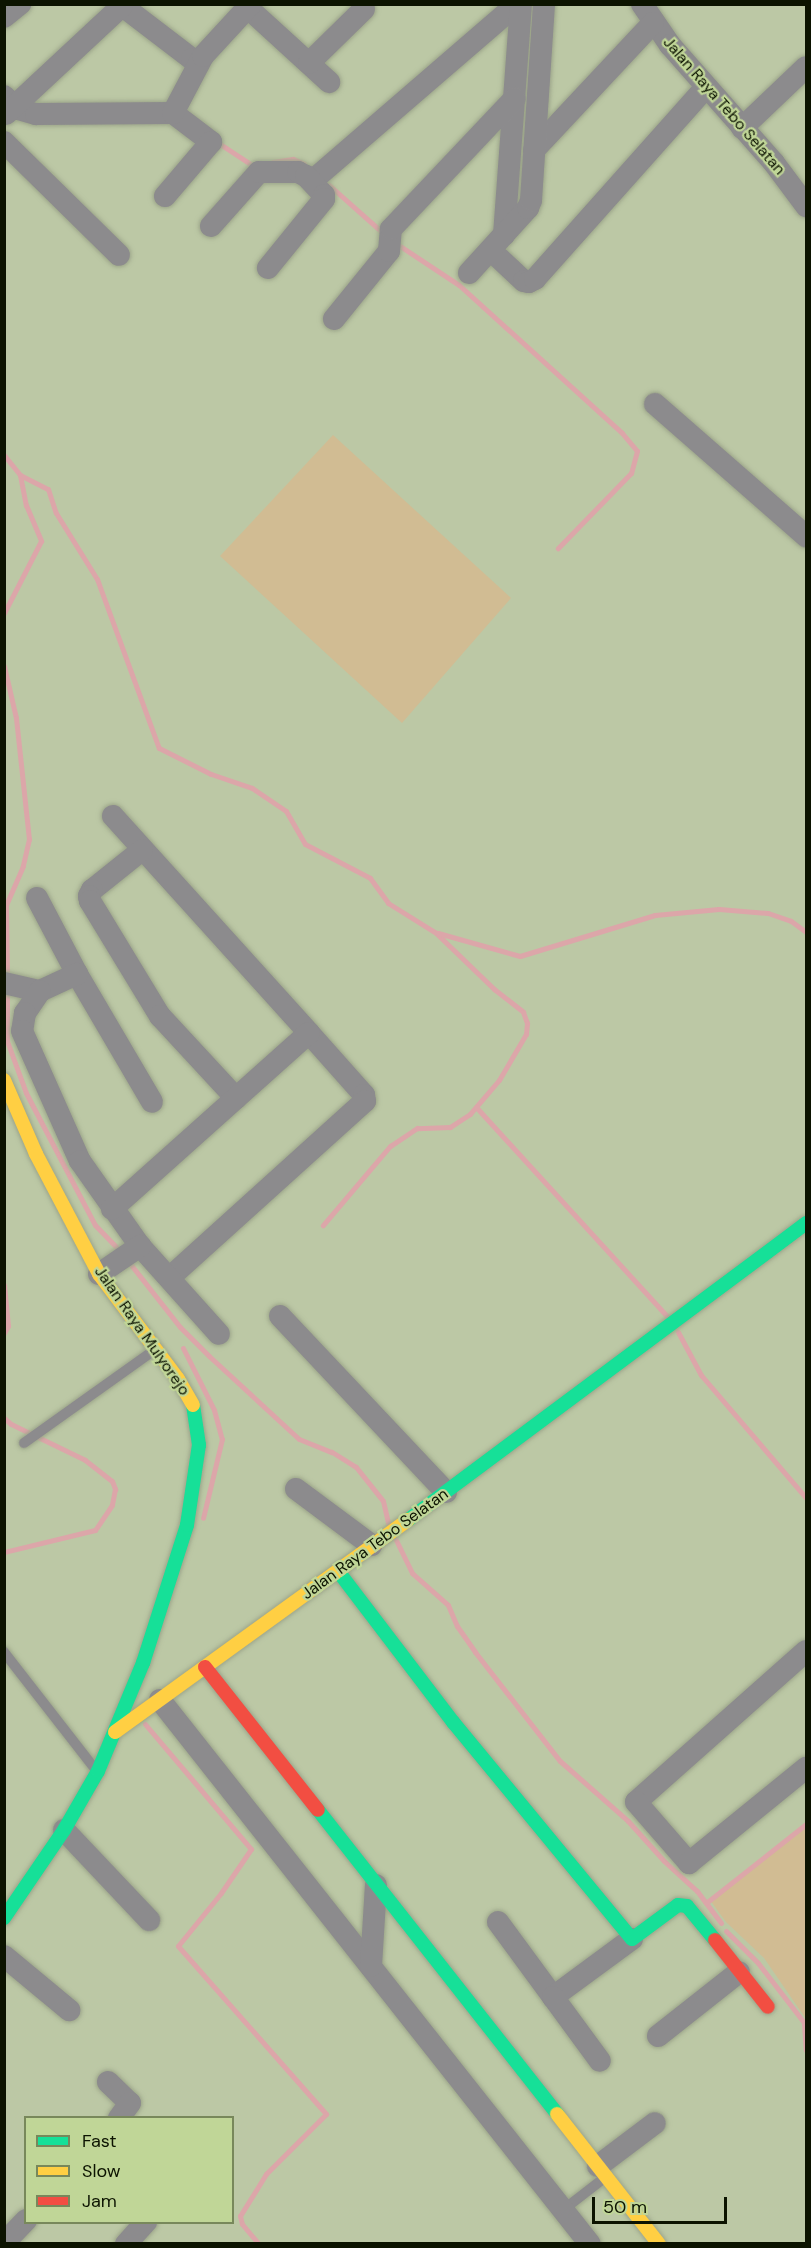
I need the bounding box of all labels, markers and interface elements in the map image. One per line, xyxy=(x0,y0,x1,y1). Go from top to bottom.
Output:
street label: Jalan Raya Tebo Selatan xyxy=(659,33,789,179)
street label: Jalan Raya Mulyorejo xyxy=(90,1263,194,1399)
street label: Jalan Raya Tebo Selatan xyxy=(298,1484,452,1604)
legend xyxy=(24,2116,234,2224)
text: Fast xyxy=(82,2129,117,2153)
text: Slow xyxy=(82,2159,121,2183)
scale bar xyxy=(595,2185,730,2223)
text: Jam xyxy=(82,2189,117,2213)
text: 50 m xyxy=(603,2195,647,2219)

